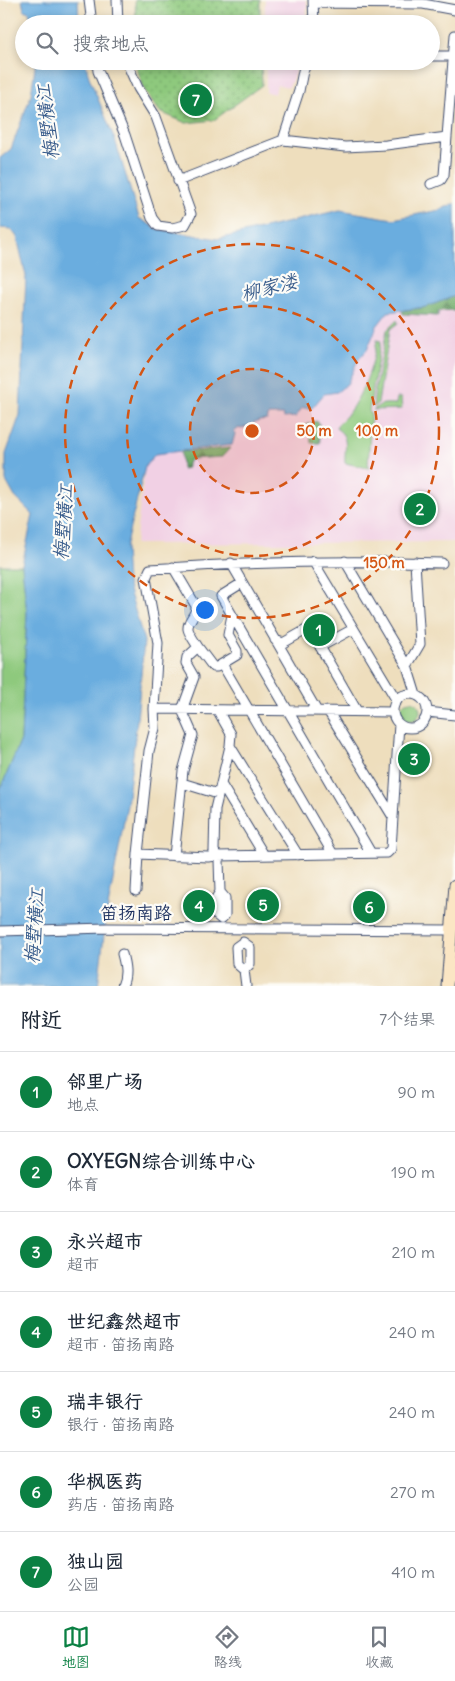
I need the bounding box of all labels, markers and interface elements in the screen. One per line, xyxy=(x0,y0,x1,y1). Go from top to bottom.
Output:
search box xyxy=(15,15,440,70)
icon: search xyxy=(33,29,61,57)
text: 搜索地点 xyxy=(73,31,149,55)
pin: 7 xyxy=(180,81,212,119)
water label: 梅墅横江 xyxy=(30,82,64,161)
water label: 柳家溇 xyxy=(238,268,301,306)
text: 50 m xyxy=(296,421,332,440)
text: 100 m xyxy=(356,421,398,440)
centre of rings xyxy=(243,422,261,440)
water label: 梅墅横江 xyxy=(48,482,78,561)
pin: 2 xyxy=(404,490,436,528)
text: 150 m xyxy=(363,553,405,572)
your location xyxy=(192,597,218,623)
pin: 1 xyxy=(303,611,335,649)
pin: 3 xyxy=(398,740,430,778)
water label: 梅墅横江 xyxy=(19,886,49,965)
pin: 5 xyxy=(247,886,279,924)
pin: 4 xyxy=(183,887,215,925)
pin: 6 xyxy=(353,888,385,926)
street label: 笛扬南路 xyxy=(100,901,172,924)
text: 附近 xyxy=(20,1006,62,1033)
text: 7个结果 xyxy=(379,1009,435,1029)
text: 邻里广场 xyxy=(67,1069,143,1093)
text: 1 xyxy=(33,1082,39,1102)
text: 90 m xyxy=(397,1082,435,1102)
text: 地点 xyxy=(67,1094,99,1114)
text: OXYEGN综合训练中心 xyxy=(67,1149,255,1173)
text: 2 xyxy=(32,1162,40,1182)
text: 190 m xyxy=(391,1162,435,1182)
text: 体育 xyxy=(67,1174,99,1194)
text: 永兴超市 xyxy=(67,1229,143,1253)
text: 3 xyxy=(31,1242,41,1262)
text: 210 m xyxy=(392,1242,435,1262)
text: 超市 xyxy=(67,1254,99,1274)
text: 世纪鑫然超市 xyxy=(67,1309,181,1333)
text: 4 xyxy=(31,1322,41,1342)
text: 240 m xyxy=(389,1322,435,1342)
text: 超市 · 笛扬南路 xyxy=(67,1334,174,1354)
text: 瑞丰银行 xyxy=(67,1389,143,1413)
text: 5 xyxy=(31,1402,41,1422)
text: 240 m xyxy=(389,1402,435,1422)
text: 银行 · 笛扬南路 xyxy=(67,1414,174,1434)
text: 华枫医药 xyxy=(67,1469,143,1493)
text: 6 xyxy=(31,1482,41,1502)
text: 270 m xyxy=(390,1482,435,1502)
text: 药店 · 笛扬南路 xyxy=(67,1494,174,1514)
text: 独山园 xyxy=(67,1549,124,1573)
text: 7 xyxy=(32,1562,40,1582)
text: 410 m xyxy=(391,1562,435,1582)
text: 公园 xyxy=(67,1574,99,1594)
tab: 地图 xyxy=(62,1623,90,1671)
tab: 路线 xyxy=(213,1623,241,1671)
tab: 收藏 xyxy=(365,1623,393,1671)

